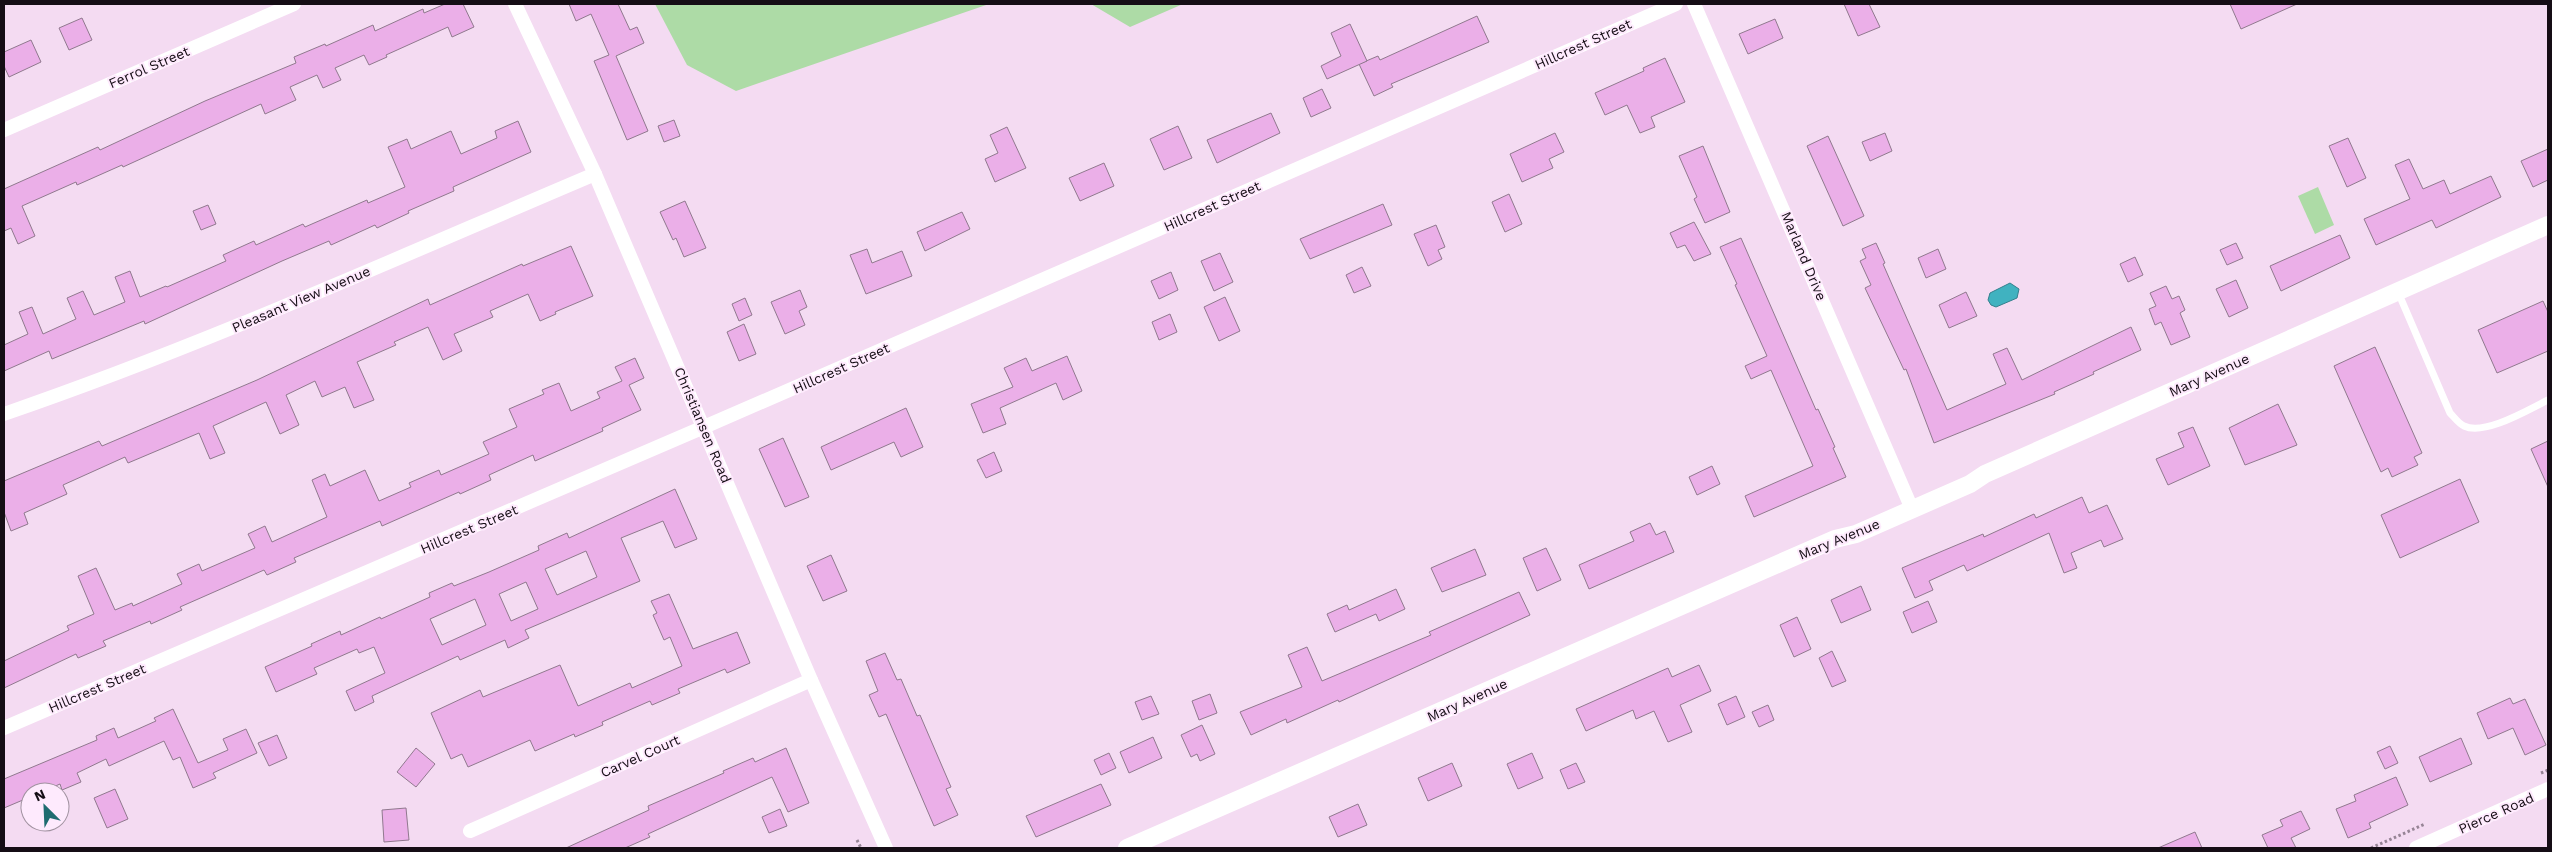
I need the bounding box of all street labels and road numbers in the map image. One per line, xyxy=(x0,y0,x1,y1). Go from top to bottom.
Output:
street label: Hillcrest Street xyxy=(1532,15,1634,72)
street label: Ferrol Street xyxy=(106,43,192,91)
street label: Hillcrest Street xyxy=(1161,177,1263,234)
street label: Marland Drive xyxy=(1778,209,1830,303)
street label: Pleasant View Avenue xyxy=(229,263,373,335)
street label: Hillcrest Street xyxy=(790,339,892,396)
street label: Mary Avenue xyxy=(2166,350,2252,400)
street label: Christiansen Road xyxy=(671,365,735,485)
street label: Hillcrest Street xyxy=(418,501,520,557)
street label: Mary Avenue xyxy=(1796,515,1882,563)
street label: Hillcrest Street xyxy=(46,660,148,716)
street label: Mary Avenue xyxy=(1424,675,1510,725)
street label: Carvel Court xyxy=(598,731,682,781)
street label: Pierce Road xyxy=(2456,789,2536,837)

